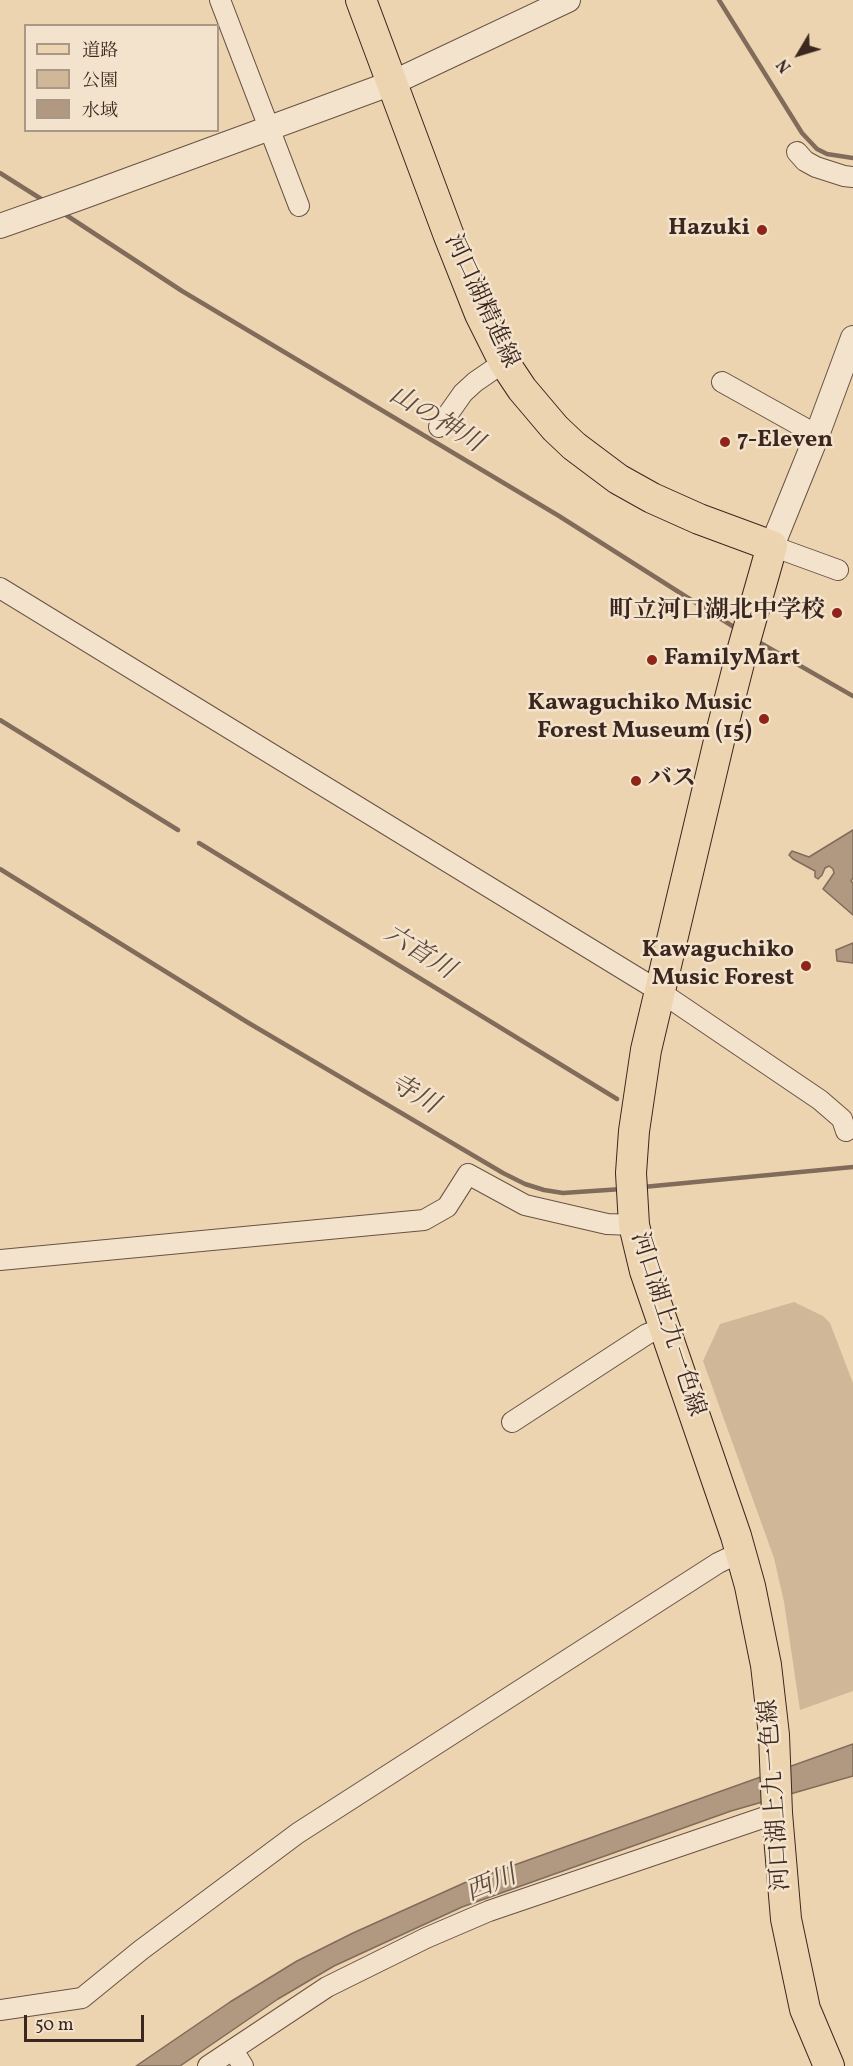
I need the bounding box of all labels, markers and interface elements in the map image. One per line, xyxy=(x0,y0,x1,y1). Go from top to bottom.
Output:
legend xyxy=(24,24,219,132)
north arrow xyxy=(769,24,829,84)
text: 道路 xyxy=(82,39,118,64)
text: N xyxy=(773,54,797,76)
text: 公園 xyxy=(82,69,118,94)
text: 水域 xyxy=(82,99,118,124)
place label: Hazuki xyxy=(668,216,750,244)
marker: Hazuki xyxy=(755,223,769,237)
street label: 河口湖精進線 xyxy=(437,231,523,373)
water label: 山の神川 xyxy=(382,381,488,461)
place label: 7-Eleven xyxy=(737,428,833,456)
marker: 7-Eleven xyxy=(718,435,732,449)
place label: 町立河口湖北中学校 xyxy=(609,599,825,627)
marker: 町立河口湖北中学校 xyxy=(830,606,844,620)
place label: FamilyMart xyxy=(664,646,800,674)
marker: FamilyMart xyxy=(645,653,659,667)
place label: Kawaguchiko Music Forest Museum (15) xyxy=(528,691,752,747)
marker: Kawaguchiko Music Forest Museum (15) xyxy=(757,712,771,726)
place label: バス xyxy=(648,767,696,795)
marker: バス xyxy=(629,774,643,788)
water label: 六首川 xyxy=(377,920,459,988)
place label: Kawaguchiko Music Forest xyxy=(642,938,794,994)
marker: Kawaguchiko Music Forest xyxy=(799,959,813,973)
water label: 寺川 xyxy=(383,1069,443,1123)
street label: 河口湖上九一色線 xyxy=(623,1229,709,1421)
street label: 河口湖上九一色線 xyxy=(756,1698,798,1892)
water label: 西川 xyxy=(462,1862,522,1910)
scale bar xyxy=(27,2003,147,2041)
text: 50 m xyxy=(35,2013,74,2038)

